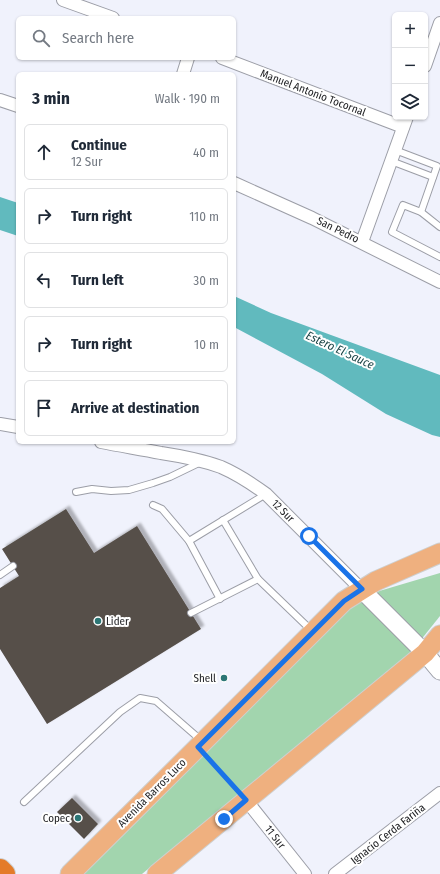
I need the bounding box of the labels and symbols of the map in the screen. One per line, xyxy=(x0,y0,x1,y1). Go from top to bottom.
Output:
street label: Manuel Antonio Tocornal xyxy=(258,67,368,119)
street label: San Pedro xyxy=(315,214,361,246)
water label: Estero El Sauce xyxy=(304,328,376,372)
street label: 12 Sur xyxy=(269,497,297,525)
route start xyxy=(300,527,318,545)
place label: Lider xyxy=(106,615,129,628)
marker: Lider xyxy=(93,616,103,626)
place label: Shell xyxy=(194,672,216,685)
marker: Shell xyxy=(219,673,229,683)
street label: Avenida Barros Luco xyxy=(115,756,189,830)
street label: Ignacio Cerda Fariña xyxy=(348,801,428,867)
route end xyxy=(215,810,233,828)
place label: Copec xyxy=(43,812,70,825)
marker: Copec xyxy=(73,813,83,823)
street label: 11 Sur xyxy=(262,823,288,851)

